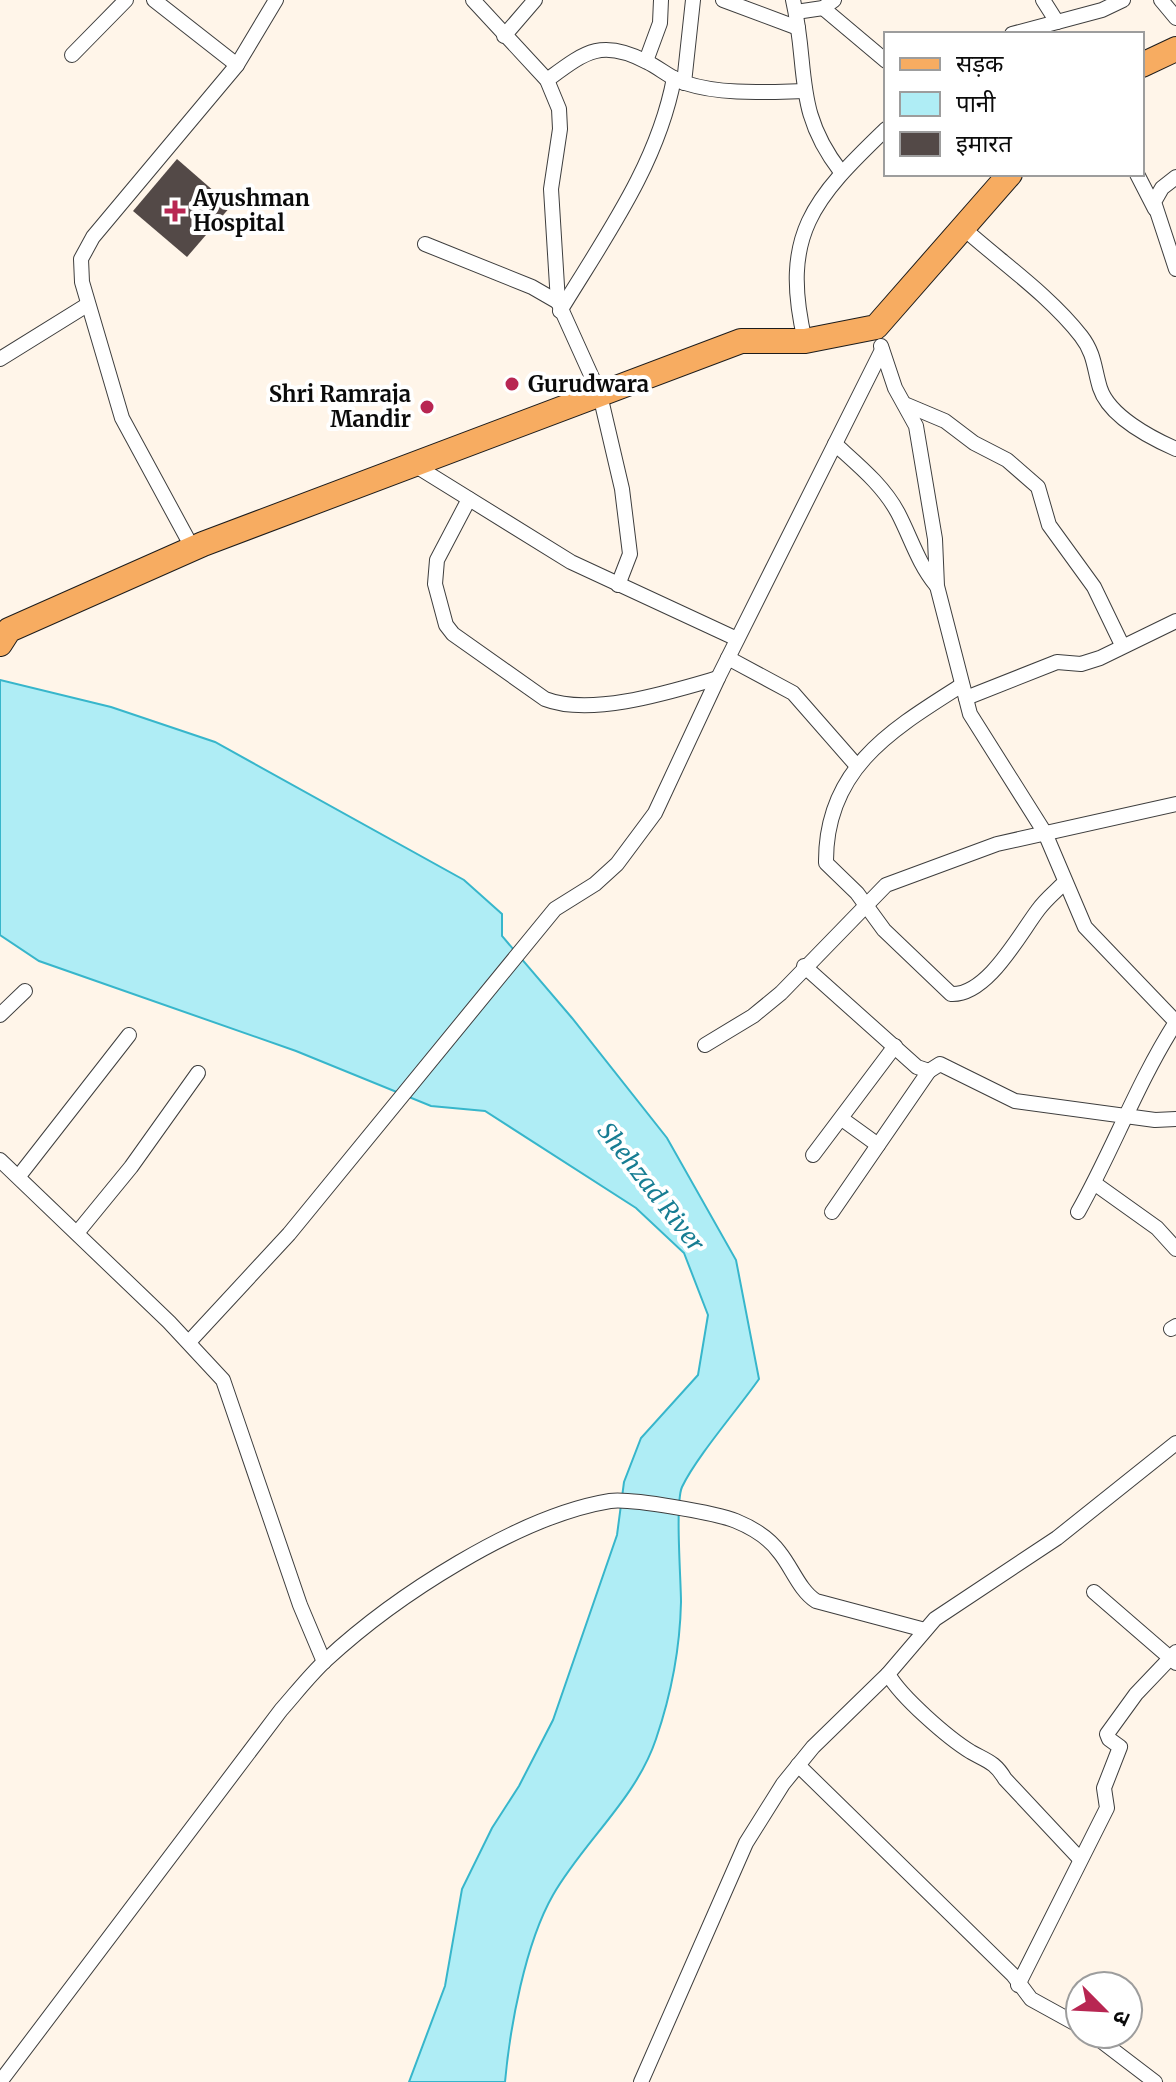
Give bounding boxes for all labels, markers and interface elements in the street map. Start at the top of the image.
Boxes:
legend [884,32,1144,176]
text: सड़क [956,48,1004,79]
text: पानी [956,88,996,119]
text: इमारत [956,128,1013,159]
place label: Ayushman Hospital [192,184,310,237]
marker: Ayushman Hospital [164,200,186,222]
place label: Gurudwara [528,370,649,398]
marker: Gurudwara [503,375,521,393]
place label: Shri Ramraja Mandir [269,380,411,433]
marker: Shri Ramraja Mandir [418,398,436,416]
water label: Shehzad River [591,1116,712,1259]
north arrow [1064,1970,1144,2050]
text: उ [1106,2007,1138,2031]

